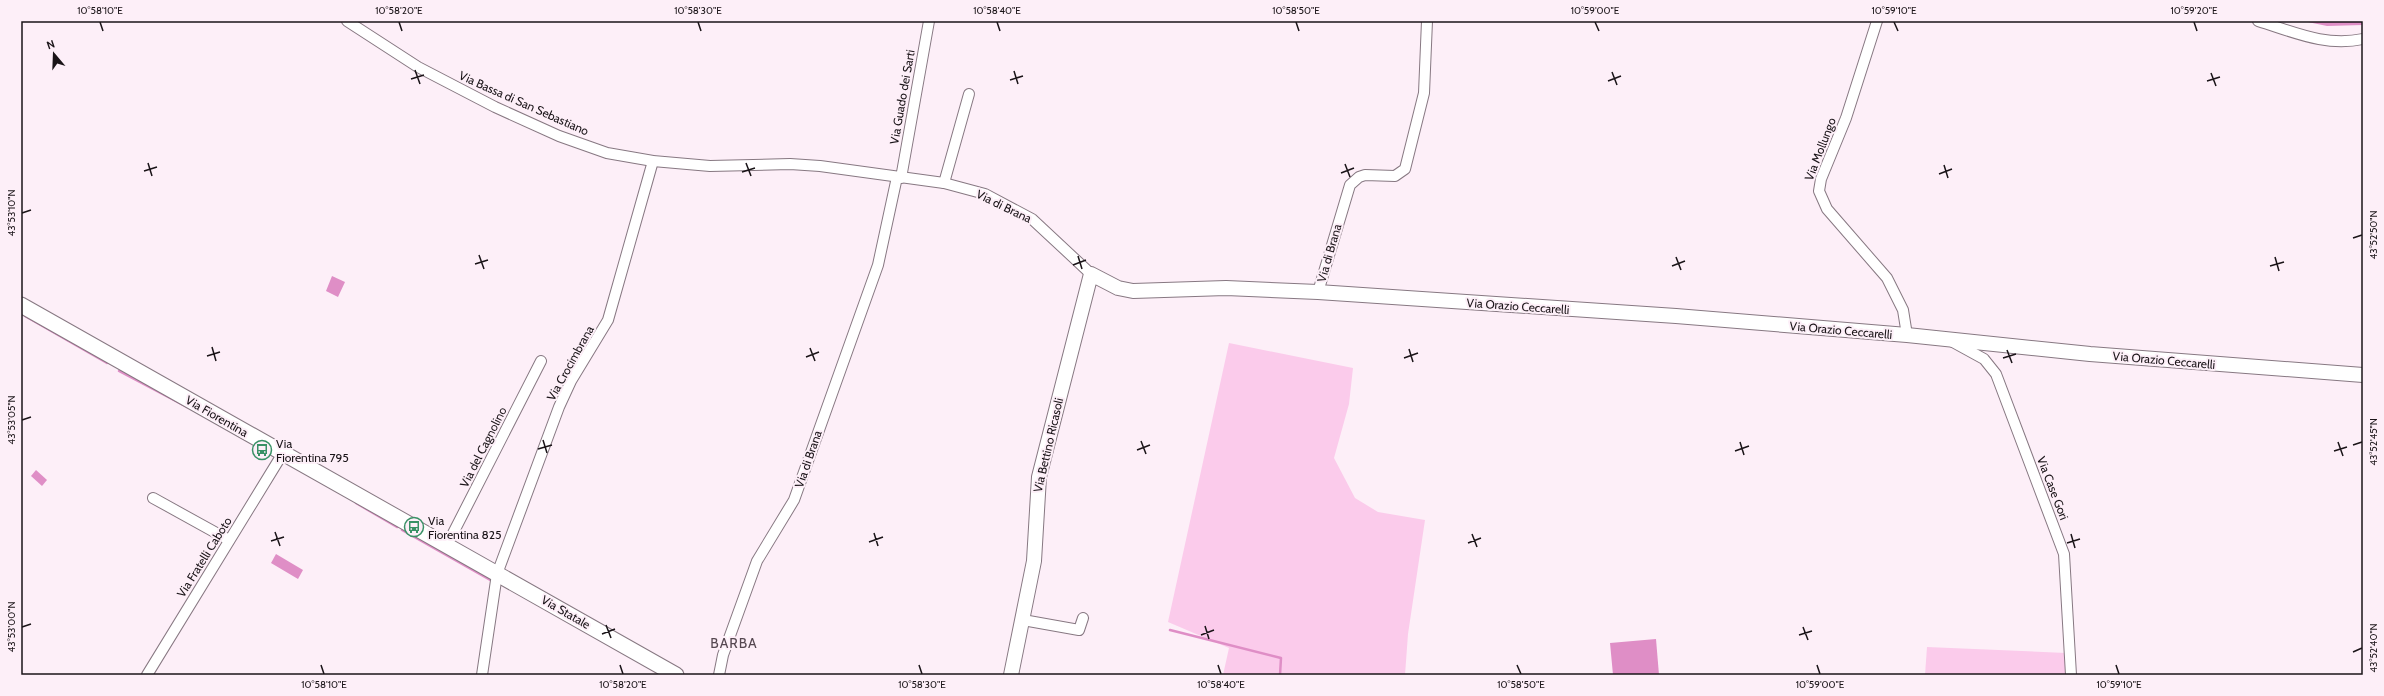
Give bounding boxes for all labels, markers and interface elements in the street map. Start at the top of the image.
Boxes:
text: 10°58'10"E [77,4,123,17]
text: 10°58'20"E [375,4,423,17]
text: 10°58'30"E [674,4,722,17]
text: 10°58'40"E [973,4,1021,17]
text: 10°58'50"E [1272,4,1320,17]
text: 10°59'00"E [1571,4,1620,17]
text: 10°59'10"E [1872,4,1917,17]
text: 10°59'20"E [2171,4,2218,17]
north arrow [34,34,74,74]
text: N [45,37,57,52]
street label: Via Guado dei Sarti [886,48,918,146]
street label: Via Bassa di San Sebastiano [457,68,592,139]
street label: Via Mollungo [1801,115,1839,183]
street label: Via di Brana [974,186,1034,226]
text: 43°53'10"N [5,189,18,237]
text: 43°52'50"N [2367,210,2380,260]
street label: Via di Brana [1314,222,1345,284]
street label: Via Orazio Ceccarelli [1466,295,1570,317]
street label: Via Orazio Ceccarelli [1789,318,1893,342]
street label: Via Crocimbrana [543,323,597,403]
street label: Via Orazio Ceccarelli [2112,348,2216,372]
street label: Via Fiorentina [183,392,251,440]
text: 43°53'05"N [5,395,18,445]
street label: Via Bettino Ricasoli [1030,396,1066,494]
street label: Via del Cagnolino [456,404,510,490]
text: 43°52'45"N [2367,418,2380,466]
street label: Via di Brana [791,428,825,490]
place label: Via Fiorentina 795 [276,436,349,465]
bus stop icon: Via Fiorentina 795 [251,439,273,461]
street label: Via Case Gori [2034,454,2072,522]
place label: Via Fiorentina 825 [428,513,502,542]
street label: Via Fratelli Caboto [173,514,235,600]
bus stop icon: Via Fiorentina 825 [403,516,425,538]
street label: Via Statale [539,592,593,632]
text: 43°53'00"N [5,602,18,652]
text: 43°52'40"N [2367,623,2380,673]
district label: BARBA [710,634,758,652]
text: 10°58'10"E [301,678,347,691]
text: 10°58'20"E [599,678,647,691]
text: 10°58'30"E [898,678,946,691]
text: 10°58'40"E [1197,678,1245,691]
text: 10°58'50"E [1497,678,1545,691]
text: 10°59'00"E [1796,678,1845,691]
text: 10°59'10"E [2097,678,2142,691]

